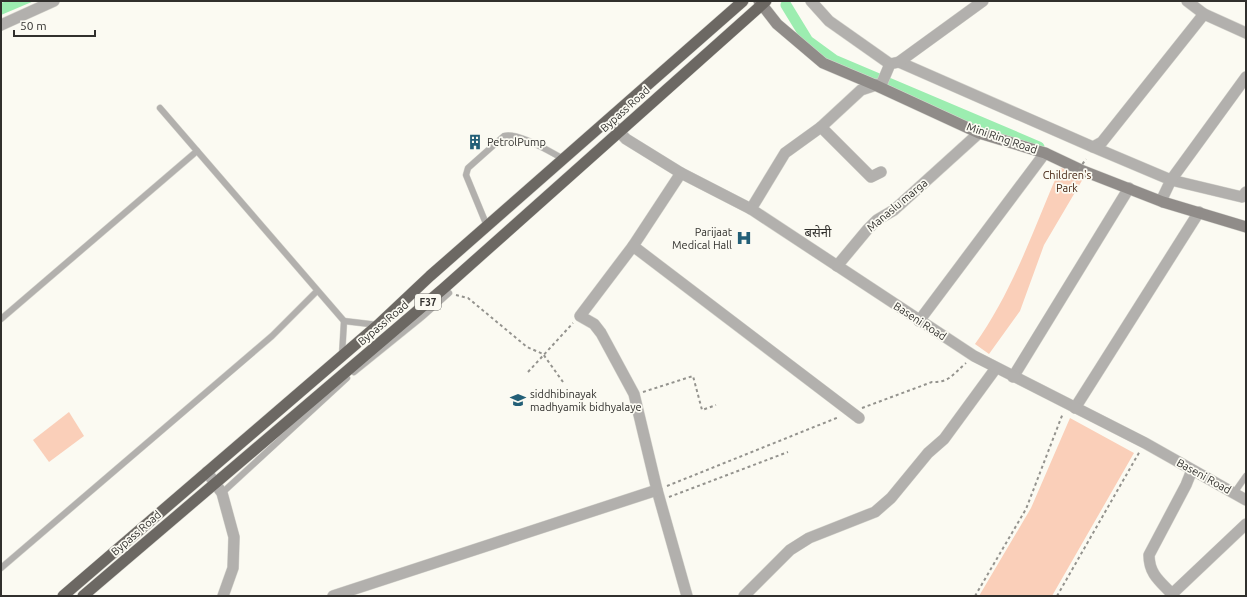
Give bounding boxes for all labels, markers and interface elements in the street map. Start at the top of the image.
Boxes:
scale bar [14,12,95,38]
text: 50 m [20,19,47,32]
street label: Bypass Road [598,84,652,134]
street label: Mini Ring Road [965,120,1039,156]
building icon: PetrolPump [466,133,484,151]
place label: PetrolPump [487,136,546,148]
park label: Children's Park [1043,169,1092,194]
street label: Manaslu marga [864,176,930,234]
district label: बसेनी [805,225,832,239]
place label: Parijaat Medical Hall [672,226,733,251]
hospital icon: Parijaat Medical Hall [735,229,753,247]
road number: F37 [415,294,441,310]
street label: Bypass Road [355,299,411,347]
street label: Baseni Road [891,300,949,342]
place label: siddhibinayak madhyamik bidhyalaye [530,388,642,413]
school or university icon: siddhibinayak madhyamik bidhyalaye [509,391,527,409]
street label: Baseni Road [1175,456,1233,496]
street label: Bypass Road [109,508,163,558]

